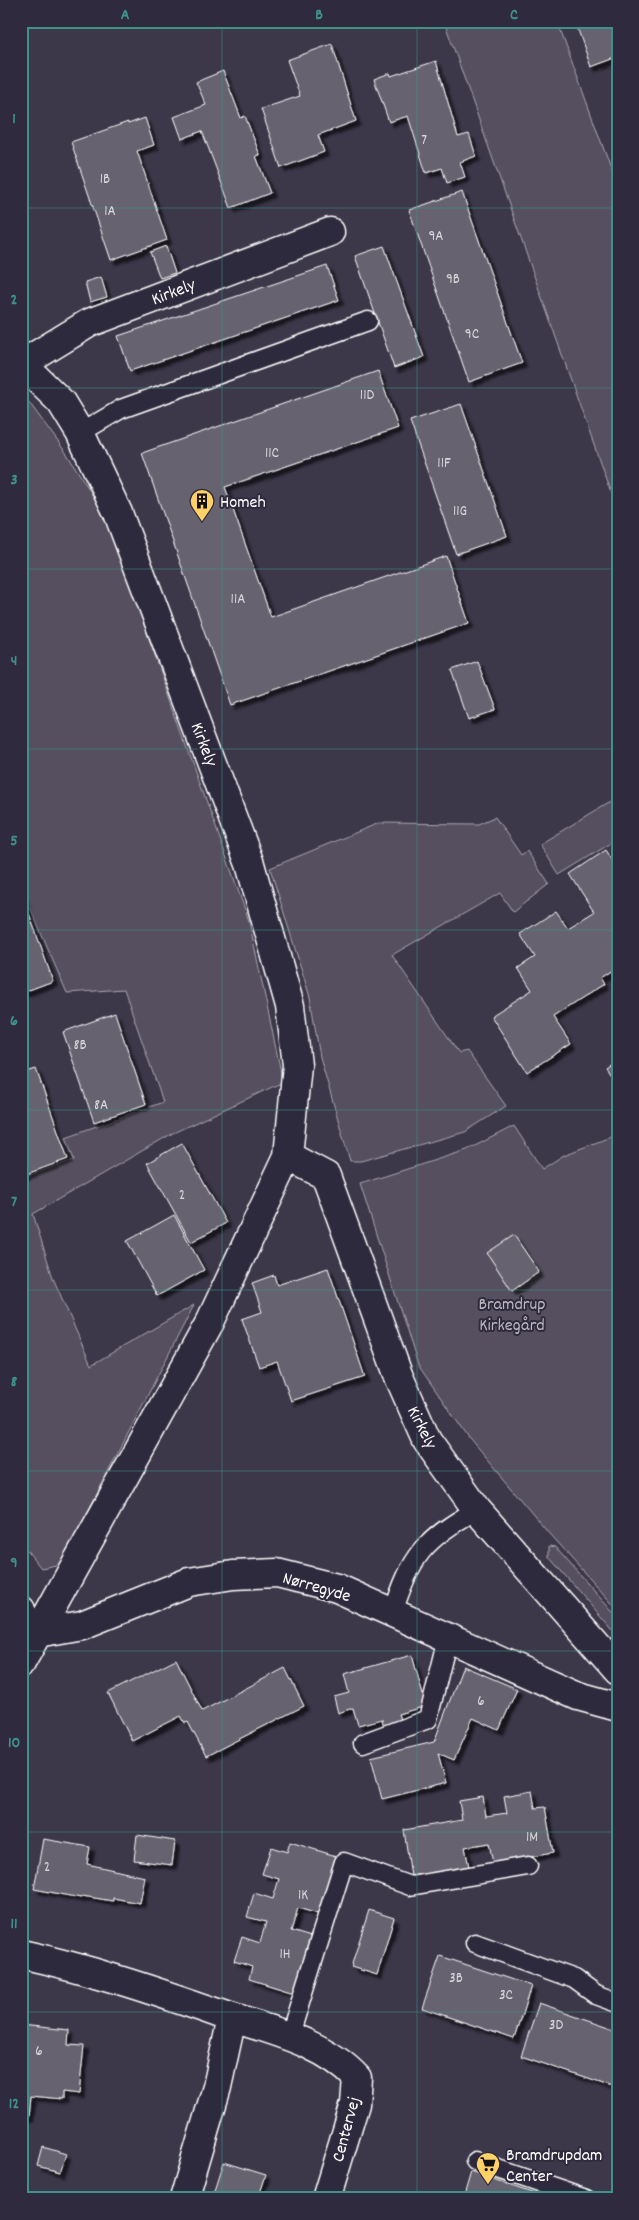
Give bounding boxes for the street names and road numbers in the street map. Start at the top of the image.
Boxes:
street label: Kirkely [148,273,200,313]
street label: Kirkely [183,719,223,771]
street label: Kirkely [399,1402,442,1455]
street label: Nørregyde [279,1567,353,1610]
street label: Centervej [327,2094,368,2165]

